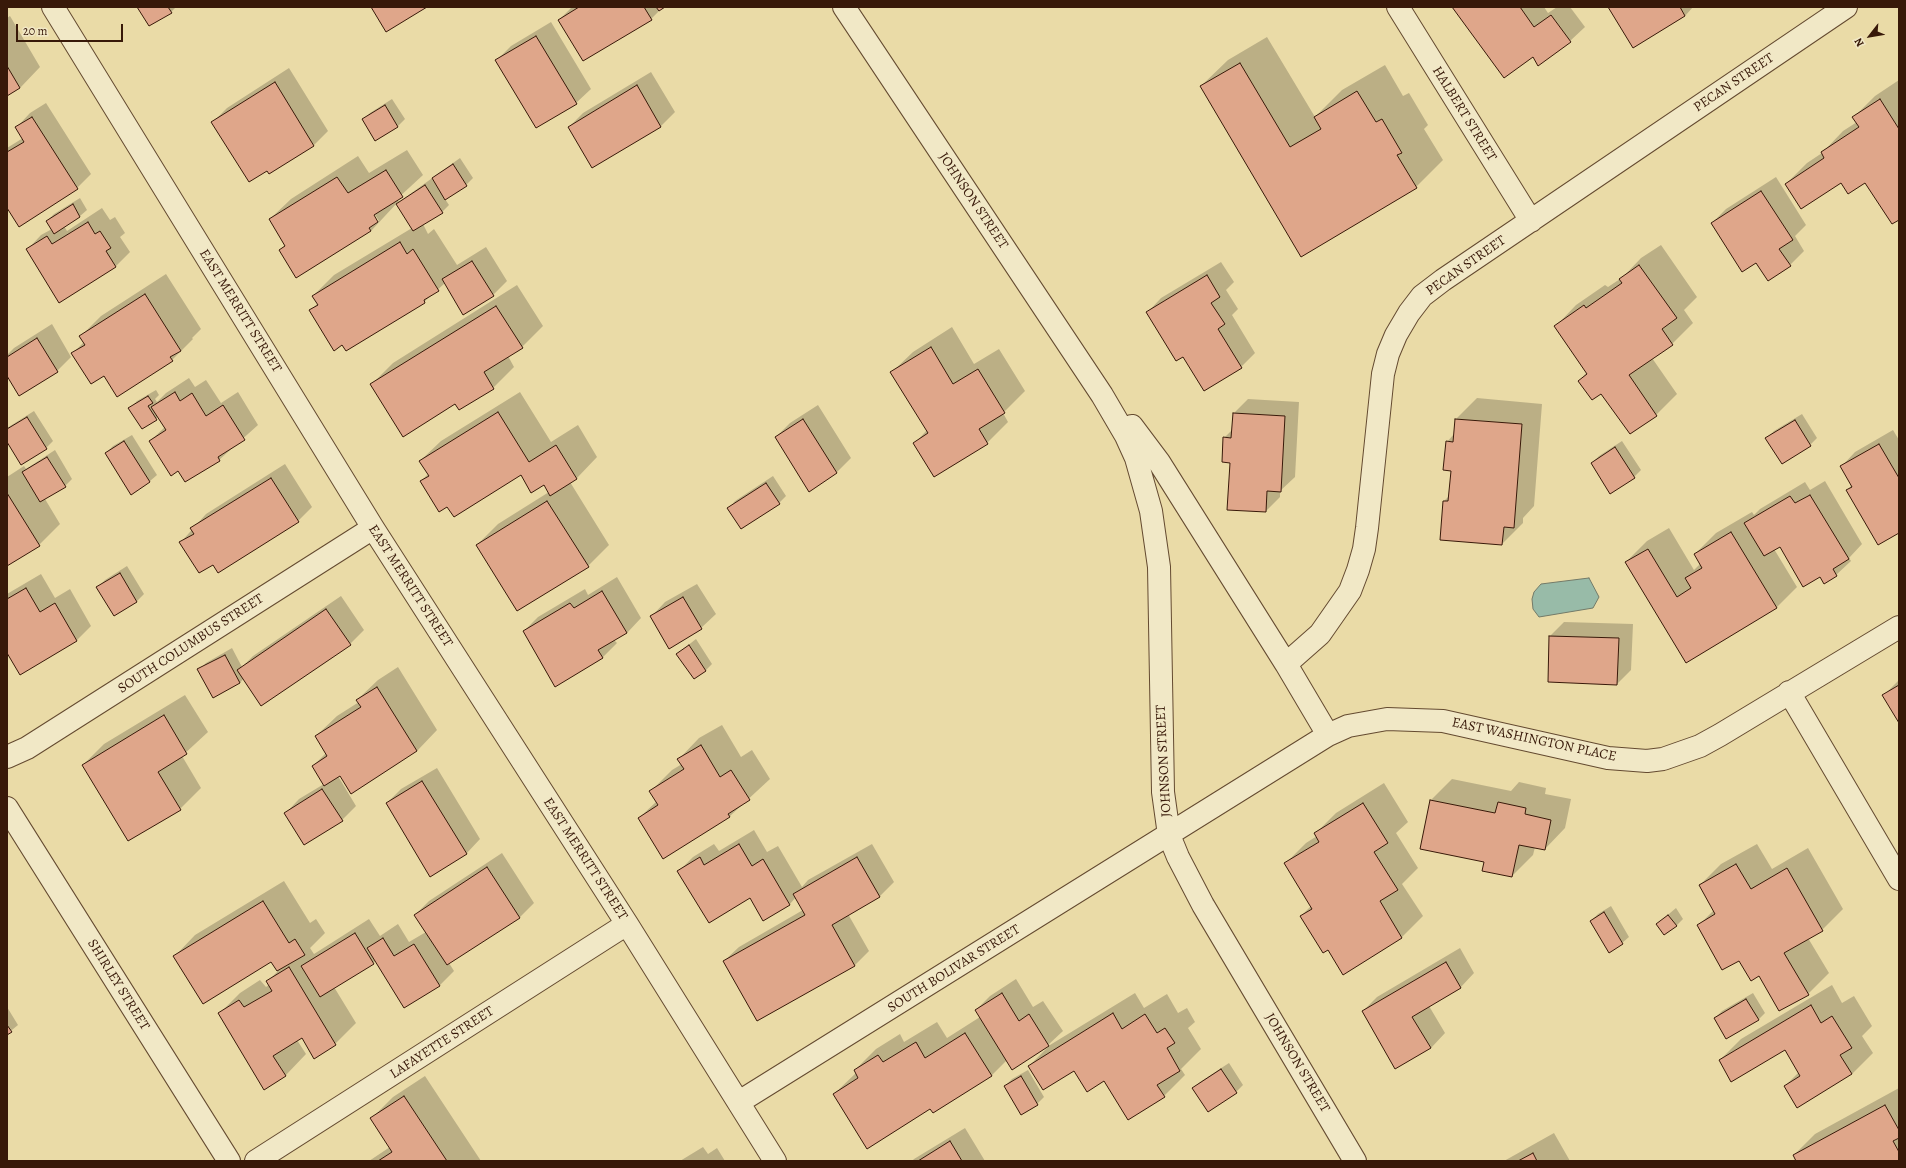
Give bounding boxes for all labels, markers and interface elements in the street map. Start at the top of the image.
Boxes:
scale bar [18,16,125,42]
north arrow [1850,16,1890,56]
text: 20 m [23,23,47,39]
text: N [1851,35,1868,50]
street label: PECAN STREET [1691,50,1777,116]
street label: HALBERT STREET [1428,63,1500,165]
street label: JOHNSON STREET [935,150,1011,252]
street label: PECAN STREET [1423,232,1509,300]
street label: EAST MERRITT STREET [195,246,285,376]
street label: EAST MERRITT STREET [364,522,456,650]
street label: SOUTH COLUMBUS STREET [115,591,267,697]
street label: JOHNSON STREET [1153,704,1175,818]
street label: EAST WASHINGTON PLACE [1450,714,1618,766]
street label: EAST MERRITT STREET [539,795,631,923]
street label: SOUTH BOLIVAR STREET [885,921,1023,1017]
street label: SHIRLEY STREET [83,936,153,1034]
street label: LAFAYETTE STREET [387,1003,497,1083]
street label: JOHNSON STREET [1261,1010,1333,1116]

